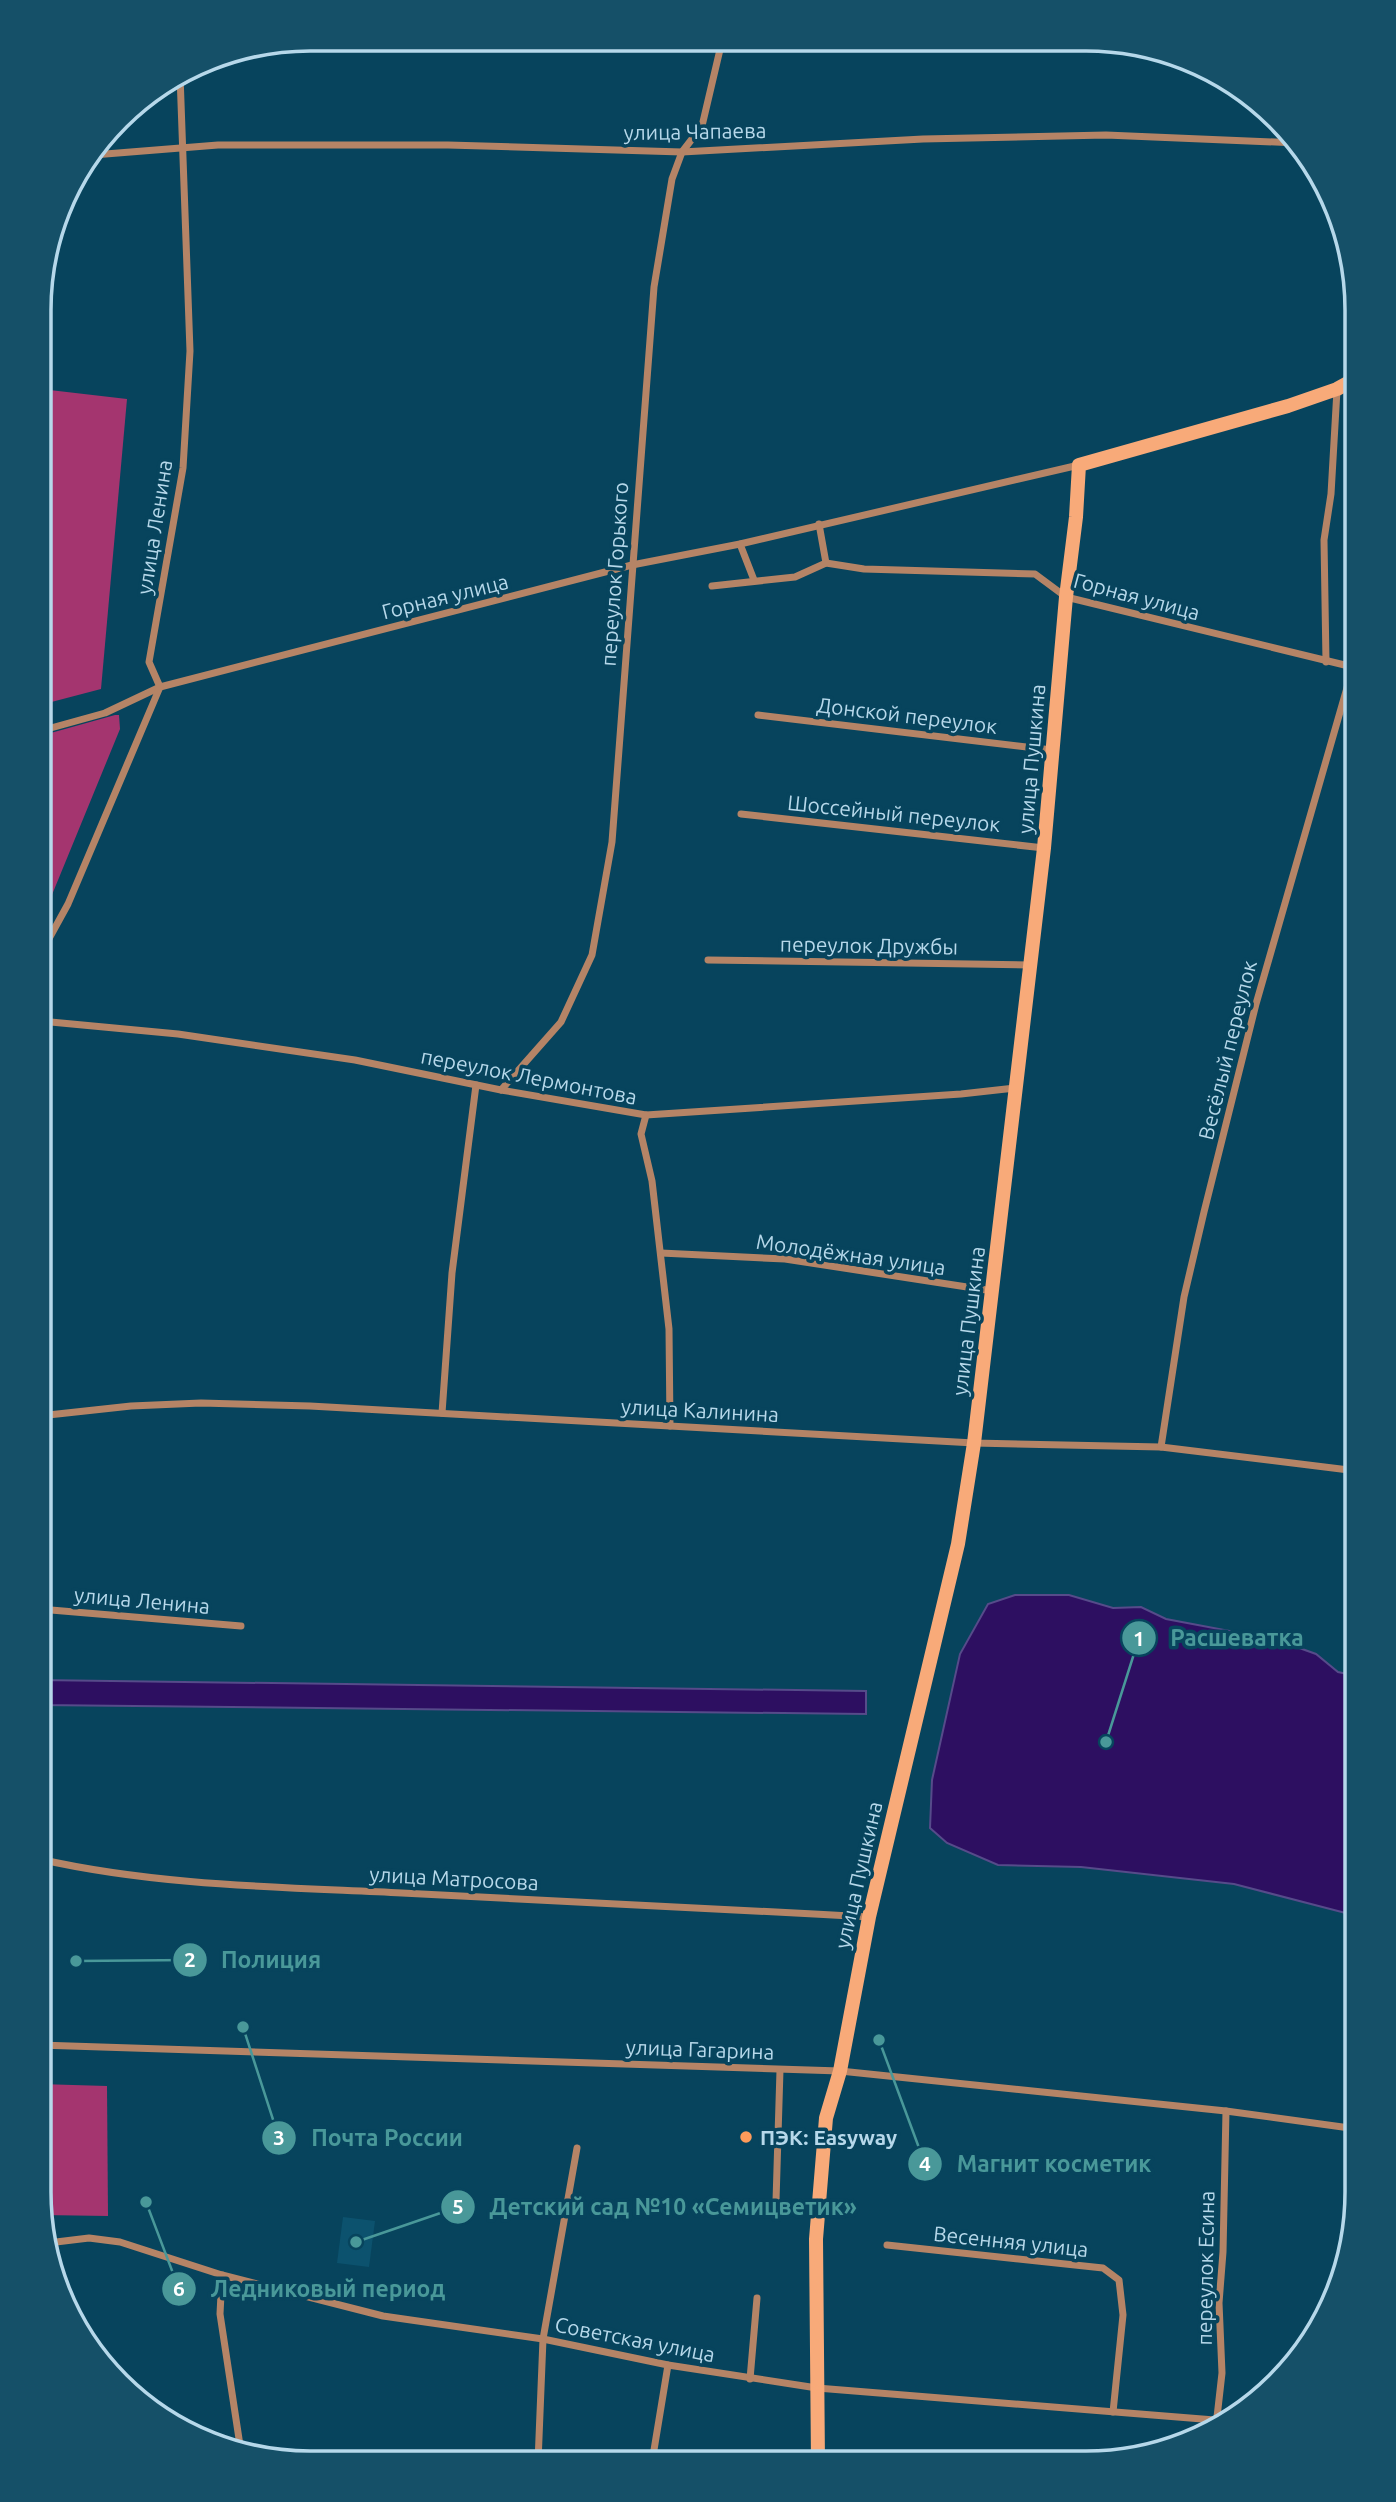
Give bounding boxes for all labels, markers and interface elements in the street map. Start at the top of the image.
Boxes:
street label: улица Чапаева [623,118,767,144]
street label: улица Ленина [131,458,177,596]
street label: переулок Горького [596,481,632,667]
street label: Горная улица [1071,568,1203,624]
street label: Горная улица [379,569,511,623]
street label: улица Пушкина [1012,683,1050,835]
street label: Донской переулок [815,692,999,738]
street label: Шоссейный переулок [786,790,1002,836]
street label: переулок Дружбы [780,931,958,959]
street label: Весёлый переулок [1193,958,1261,1142]
street label: переулок Лермонтова [419,1043,639,1109]
street label: Молодёжная улица [755,1229,947,1279]
street label: улица Пушкина [947,1245,989,1397]
street label: улица Калинина [620,1394,780,1426]
street label: улица Ленина [73,1582,211,1618]
callout: Расшеватка [1121,1616,1318,1660]
text: Расшеватка [1170,1625,1304,1650]
text: 1 [1133,1626,1145,1650]
street label: улица Пушкина [829,1799,887,1951]
street label: улица Матросова [369,1862,539,1894]
callout: Полиция [172,1938,335,1982]
text: 2 [184,1947,196,1971]
text: Полиция [221,1947,321,1972]
street label: улица Гагарина [625,2034,775,2064]
callout: Почта России [262,2116,476,2160]
text: 3 [273,2125,285,2149]
text: Почта России [311,2125,463,2150]
place label: ПЭК: Easyway [760,2125,897,2149]
marker: ПЭК: Easyway [738,2129,754,2145]
callout: Магнит косметик [907,2142,1165,2186]
text: 4 [919,2151,931,2175]
text: Магнит косметик [957,2151,1151,2176]
callout: Детский сад №10 «Семицветик» [441,2185,871,2229]
street label: переулок Есина [1192,2191,1218,2345]
text: 5 [452,2194,464,2218]
text: Детский сад №10 «Семицветик» [489,2194,857,2219]
street label: Весенняя улица [932,2221,1090,2261]
callout: Ледниковый период [161,2267,459,2311]
text: 6 [173,2276,185,2300]
text: Ледниковый период [211,2276,445,2301]
street label: Советская улица [553,2312,717,2366]

